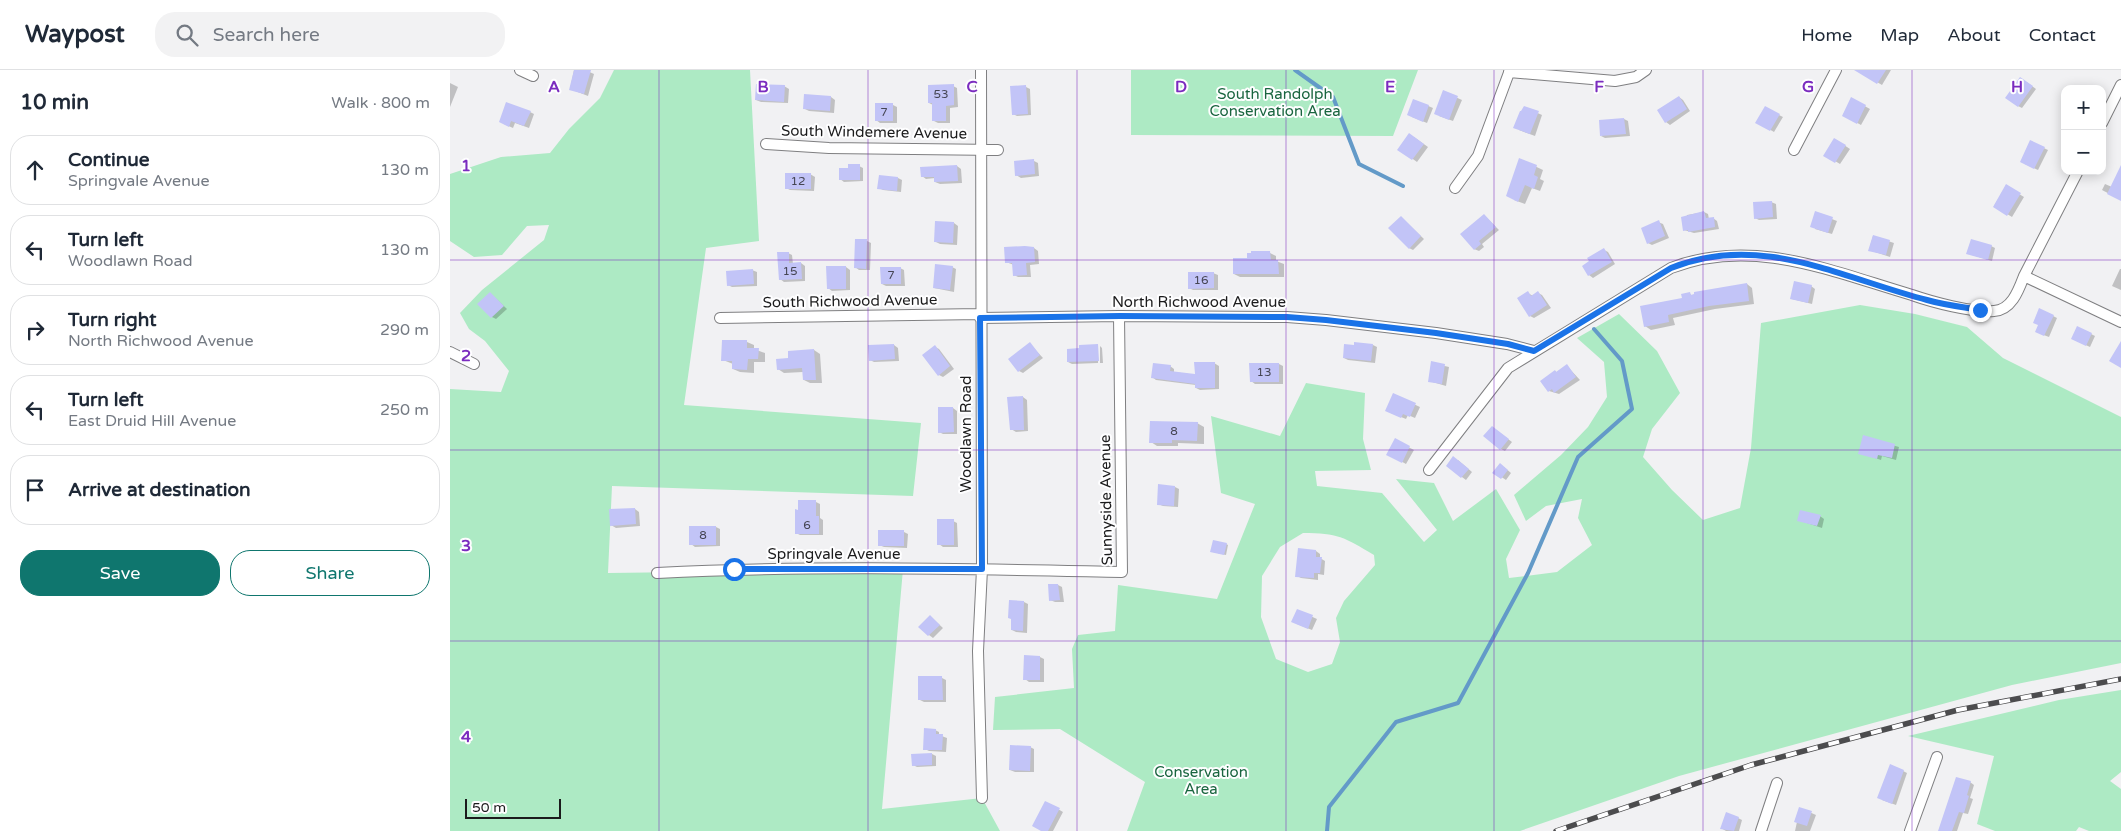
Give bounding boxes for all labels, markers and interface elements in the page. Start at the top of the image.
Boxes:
search box [155,12,505,57]
text: Waypost [25,20,125,49]
icon: search [173,21,201,49]
text: Search here [213,24,320,46]
text: Home [1801,24,1852,46]
text: Map [1880,24,1919,46]
text: About [1947,24,2001,46]
text: Contact [2029,24,2096,46]
text: A [548,77,560,97]
text: B [757,77,769,97]
text: C [966,77,978,97]
text: D [1175,77,1187,97]
text: E [1385,77,1395,97]
text: F [1594,77,1604,97]
text: G [1802,77,1814,97]
text: H [2011,77,2023,97]
park label: South Randolph Conservation Area [1209,85,1341,120]
map controls [2061,85,2106,175]
button: + [2061,85,2106,130]
house number: 53 [933,87,949,101]
text: 10 min [20,90,89,115]
text: Walk · 800 m [331,93,430,113]
house number: 7 [880,105,888,119]
street label: South Windemere Avenue [781,121,967,143]
button: − [2061,130,2106,175]
text: Continue [68,149,150,171]
icon: ahead [21,156,49,184]
text: 1 [461,156,471,176]
text: 130 m [380,160,429,180]
text: Springvale Avenue [68,171,210,191]
house number: 12 [790,174,806,188]
text: Turn left [68,229,144,251]
icon: left [21,236,49,264]
text: 130 m [380,240,429,260]
text: Woodlawn Road [68,251,193,271]
house number: 15 [782,264,798,278]
house number: 7 [887,268,895,282]
house number: 16 [1193,273,1209,287]
street label: South Richwood Avenue [762,290,938,312]
street label: North Richwood Avenue [1112,293,1286,311]
route end [1969,299,1992,322]
text: Turn right [68,309,156,331]
icon: right [21,316,49,344]
text: 290 m [380,320,429,340]
text: North Richwood Avenue [68,331,254,351]
text: 2 [461,346,471,366]
house number: 13 [1256,365,1272,379]
street label: Woodlawn Road [957,376,975,492]
text: Turn left [68,389,144,411]
icon: left [21,396,49,424]
text: 250 m [380,400,429,420]
text: East Druid Hill Avenue [68,411,236,431]
house number: 8 [1170,424,1178,438]
street label: Sunnyside Avenue [1096,434,1116,566]
icon: arrive [21,476,49,504]
text: Arrive at destination [68,479,251,501]
house number: 6 [803,518,811,532]
house number: 8 [699,528,707,542]
text: 3 [461,536,471,556]
street label: Springvale Avenue [768,545,900,563]
button: Save [20,550,220,596]
button: Share [230,550,430,596]
route start [723,558,746,581]
text: 4 [461,727,471,747]
park label: Conservation Area [1154,763,1248,798]
scale bar [465,796,561,819]
text: 50 m [472,799,506,816]

